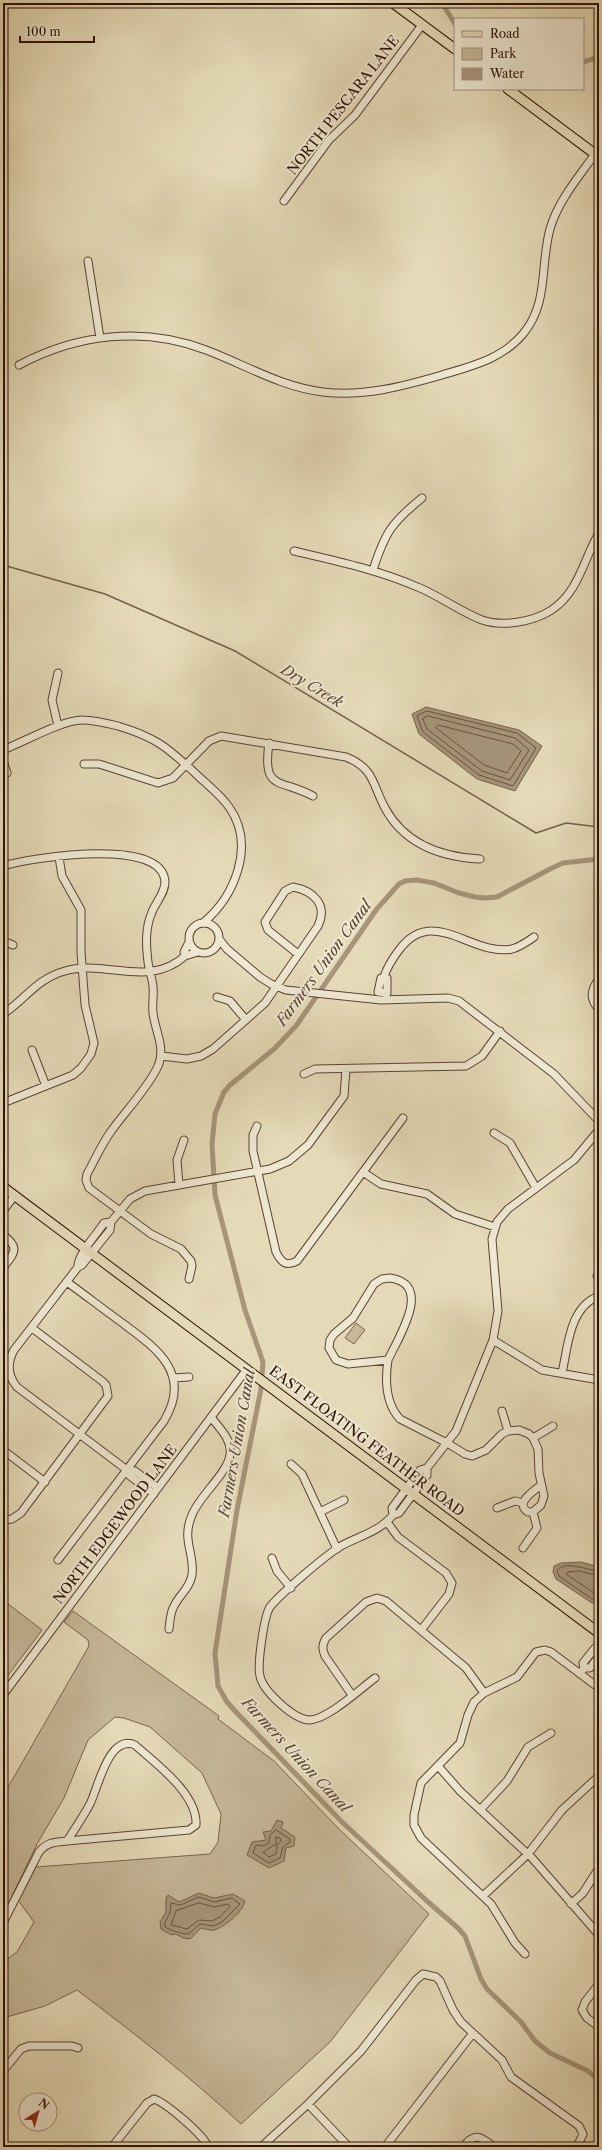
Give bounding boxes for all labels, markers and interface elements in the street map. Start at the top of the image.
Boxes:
scale bar [20,18,94,44]
legend [454,18,584,90]
text: 100 m [26,24,61,39]
text: Road [490,26,520,41]
street label: NORTH PESCARA LANE [283,32,403,178]
text: Park [490,46,517,61]
text: Water [489,66,524,81]
water label: Dry Creek [277,659,347,712]
water label: Farmers Union Canal [271,894,377,1030]
street label: EAST FLOATING FEATHER ROAD [266,1362,468,1520]
water label: Farmers Union Canal [214,1365,259,1520]
street label: NORTH EDGEWOOD LANE [49,1441,181,1607]
water label: Farmers Union Canal [237,1692,356,1818]
north arrow [18,2092,58,2132]
text: N [36,2096,52,2113]

